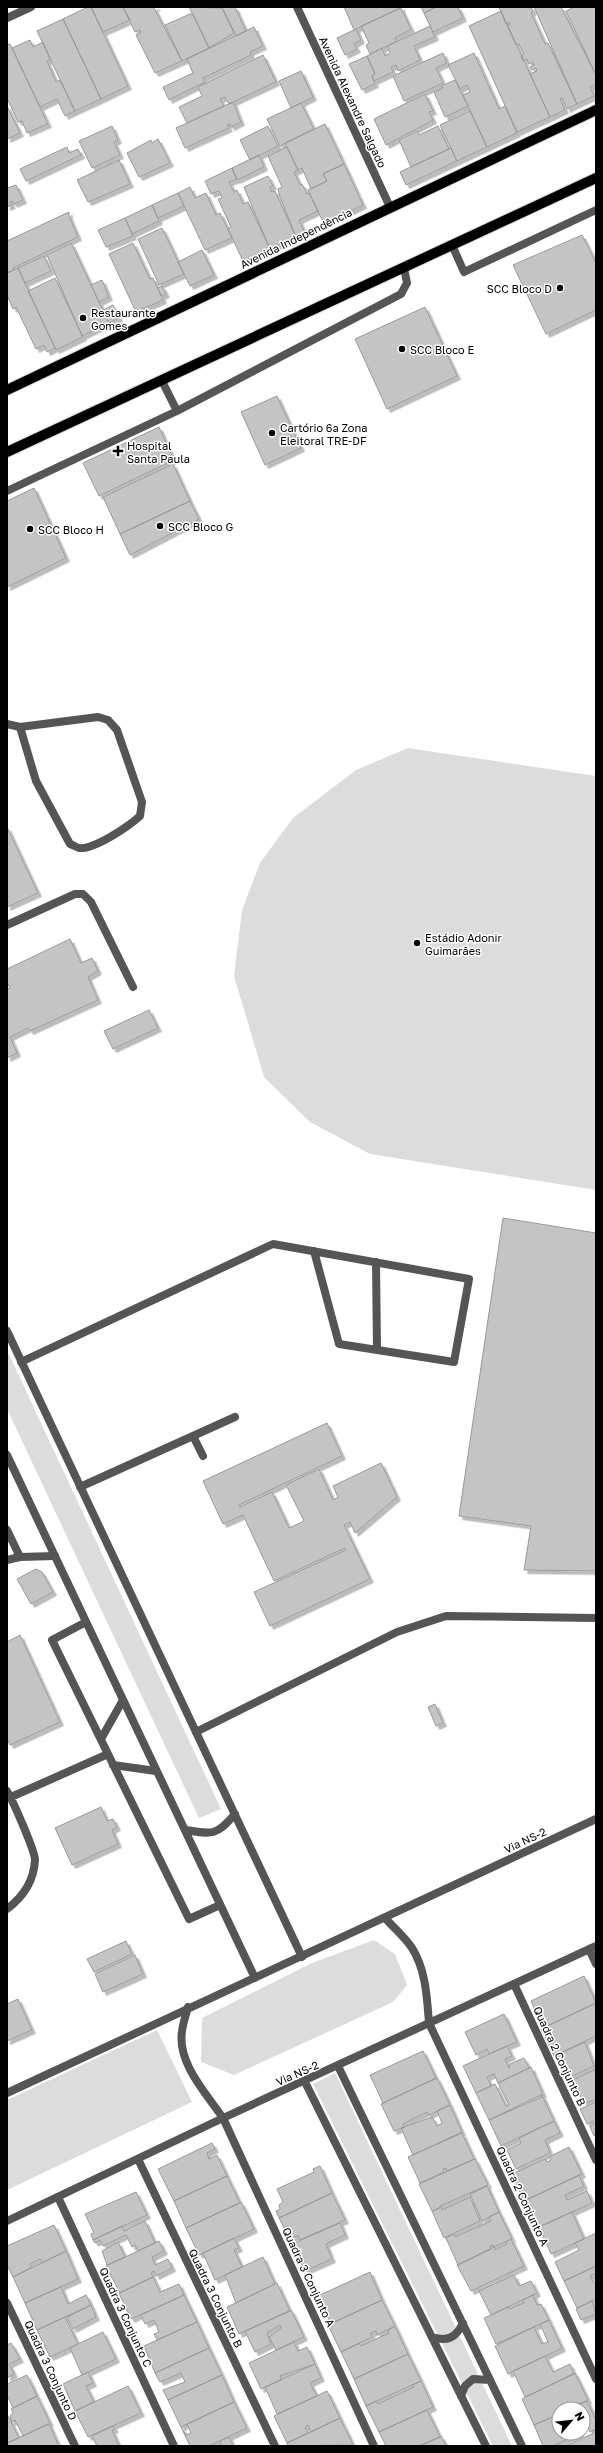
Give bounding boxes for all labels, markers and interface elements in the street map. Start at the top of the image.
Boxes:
street label: Avenida Alexandre Salgado [317,34,389,170]
street label: Avenida Independência [238,205,354,271]
place label: SCC Bloco D [487,282,552,295]
marker: SCC Bloco D [555,283,565,293]
place label: Restaurante Gomes [91,306,156,332]
marker: Restaurante Gomes [78,313,88,323]
place label: SCC Bloco E [410,343,474,356]
marker: SCC Bloco E [397,344,407,354]
place label: Cartório 6ª Zona Eleitoral TRE-DF [280,421,367,447]
marker: Cartório 6ª Zona Eleitoral TRE-DF [267,428,277,438]
place label: Hospital Santa Paula [127,439,190,465]
marker: Hospital Santa Paula [112,445,124,457]
place label: SCC Bloco G [168,520,233,533]
marker: SCC Bloco G [155,521,165,531]
place label: SCC Bloco H [38,523,104,536]
marker: SCC Bloco H [25,524,35,534]
place label: Estádio Adonir Guimarães [425,931,503,957]
marker: Estádio Adonir Guimarães [412,938,422,948]
street label: Via NS-2 [502,1825,548,1855]
street label: Quadra 2 Conjunto B [531,2004,589,2108]
street label: Via NS-2 [274,2058,320,2088]
street label: Quadra 2 Conjunto A [494,2144,552,2248]
street label: Quadra 3 Conjunto A [280,2225,338,2329]
street label: Quadra 3 Conjunto B [186,2246,246,2350]
street label: Quadra 3 Conjunto C [97,2265,155,2369]
street label: Quadra 3 Conjunto D [22,2318,80,2422]
north arrow [551,2401,591,2441]
text: N [573,2409,588,2423]

